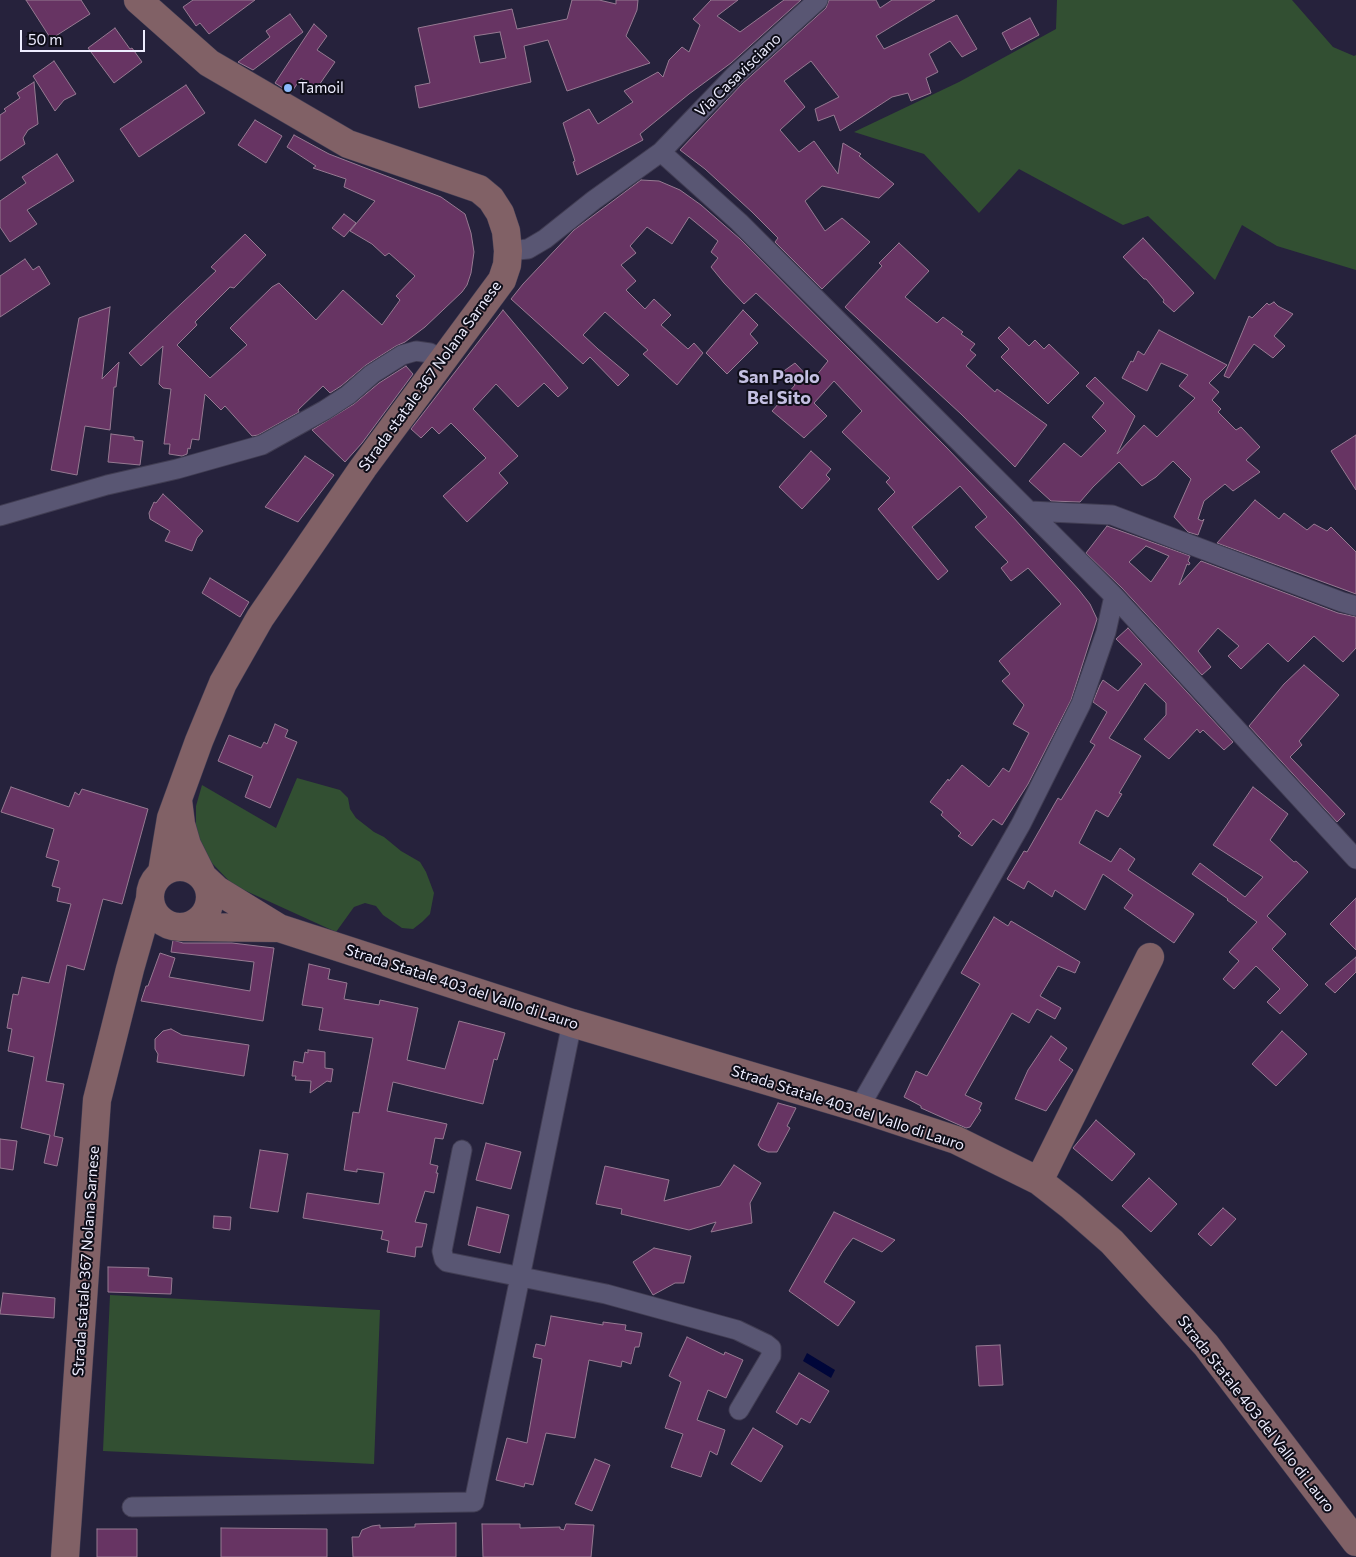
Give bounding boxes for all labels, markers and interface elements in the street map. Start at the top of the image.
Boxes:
scale bar [22,20,148,52]
street label: Via Casavisciano [691,29,785,121]
text: 50 m [28,30,62,48]
place label: Tamoil [298,79,344,97]
marker: Tamoil [282,82,294,94]
street label: Strada statale 367 Nolana Sarnese [355,277,505,475]
district label: San Paolo Bel Sito [738,366,820,408]
street label: Strada Statale 403 del Vallo di Lauro [343,941,581,1033]
street label: Strada Statale 403 del Vallo di Lauro [729,1062,967,1154]
street label: Strada statale 367 Nolana Sarnese [69,1145,103,1377]
street label: Strada Statale 403 del Vallo di Lauro [1174,1312,1338,1516]

